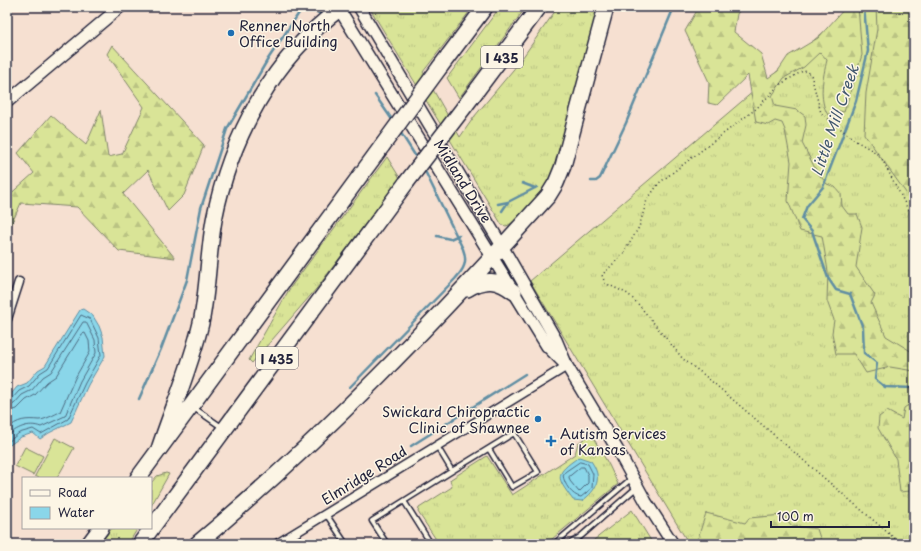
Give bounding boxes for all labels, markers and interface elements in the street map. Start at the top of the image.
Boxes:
place label: Renner North Office Building [239,15,338,52]
marker: Renner North Office Building [226,28,236,38]
road number: I 435 [481,46,523,68]
water label: Little Mill Creek [804,60,864,179]
street label: Midland Drive [429,135,497,227]
road number: I 435 [256,347,298,369]
place label: Swickard Chiropractic Clinic of Shawnee [382,401,530,438]
marker: Swickard Chiropractic Clinic of Shawnee [533,414,543,424]
place label: Autism Services of Kansas [560,423,666,460]
marker: Autism Services of Kansas [545,435,557,447]
street label: Elmridge Road [317,440,411,510]
legend [22,477,152,529]
text: Road [58,483,87,501]
text: Water [58,503,95,521]
scale bar [771,503,889,529]
text: 100 m [777,507,814,525]

